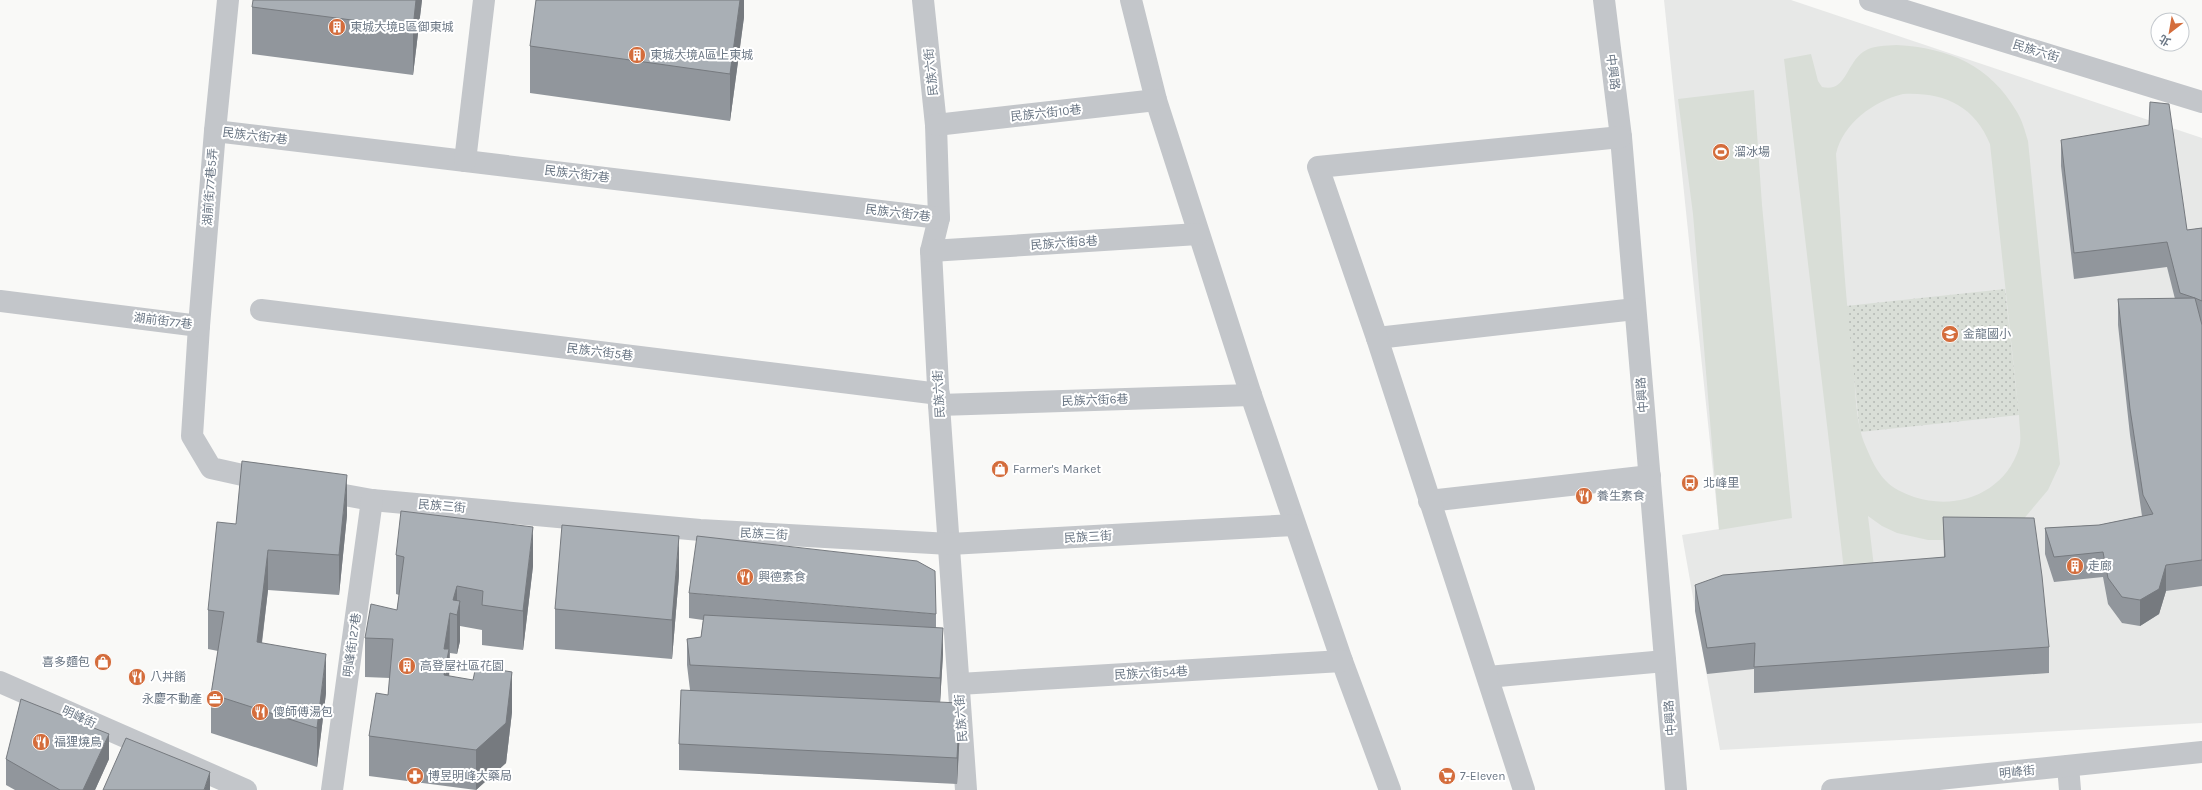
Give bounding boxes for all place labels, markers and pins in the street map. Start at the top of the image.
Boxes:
building icon: 東城大境B區御東城 [327,17,347,37]
place label: 東城大境B區御東城 [350,20,453,34]
building icon: 東城大境A區上東城 [627,45,647,65]
place label: 東城大境A區上東城 [650,48,753,62]
sports icon: 溜冰場 [1711,142,1731,162]
place label: 溜冰場 [1734,145,1770,159]
school or university icon: 金龍國小 [1940,324,1960,344]
place label: 金龍國小 [1963,327,2011,341]
shop icon: Farmer's Market [990,459,1010,479]
place label: Farmer's Market [1013,462,1101,476]
bus stop icon: 北峰里 [1680,473,1700,493]
place label: 北峰里 [1703,476,1739,490]
restaurant icon: 養生素食 [1574,486,1594,506]
place label: 養生素食 [1597,489,1645,503]
building icon: 走廊 [2065,556,2085,576]
place label: 走廊 [2088,559,2112,573]
restaurant icon: 興德素食 [735,567,755,587]
place label: 興德素食 [758,570,806,584]
shop icon: 喜多麵包 [93,652,113,672]
place label: 喜多麵包 [42,655,90,669]
building icon: 高登屋社區花園 [397,656,417,676]
place label: 高登屋社區花園 [420,659,504,673]
restaurant icon: 八丼餚 [127,667,147,687]
place label: 八丼餚 [150,670,186,684]
office icon: 永慶不動產 [205,689,225,709]
place label: 永慶不動產 [142,692,202,706]
restaurant icon: 傻師傅湯包 [250,702,270,722]
place label: 傻師傅湯包 [273,705,333,719]
restaurant icon: 福狸燒鳥 [31,732,51,752]
place label: 福狸燒鳥 [54,735,102,749]
pharmacy icon: 博昱明峰大藥局 [405,766,425,786]
supermarket icon: 7-Eleven [1437,766,1457,786]
place label: 博昱明峰大藥局 [428,769,512,783]
place label: 7-Eleven [1460,769,1506,783]

